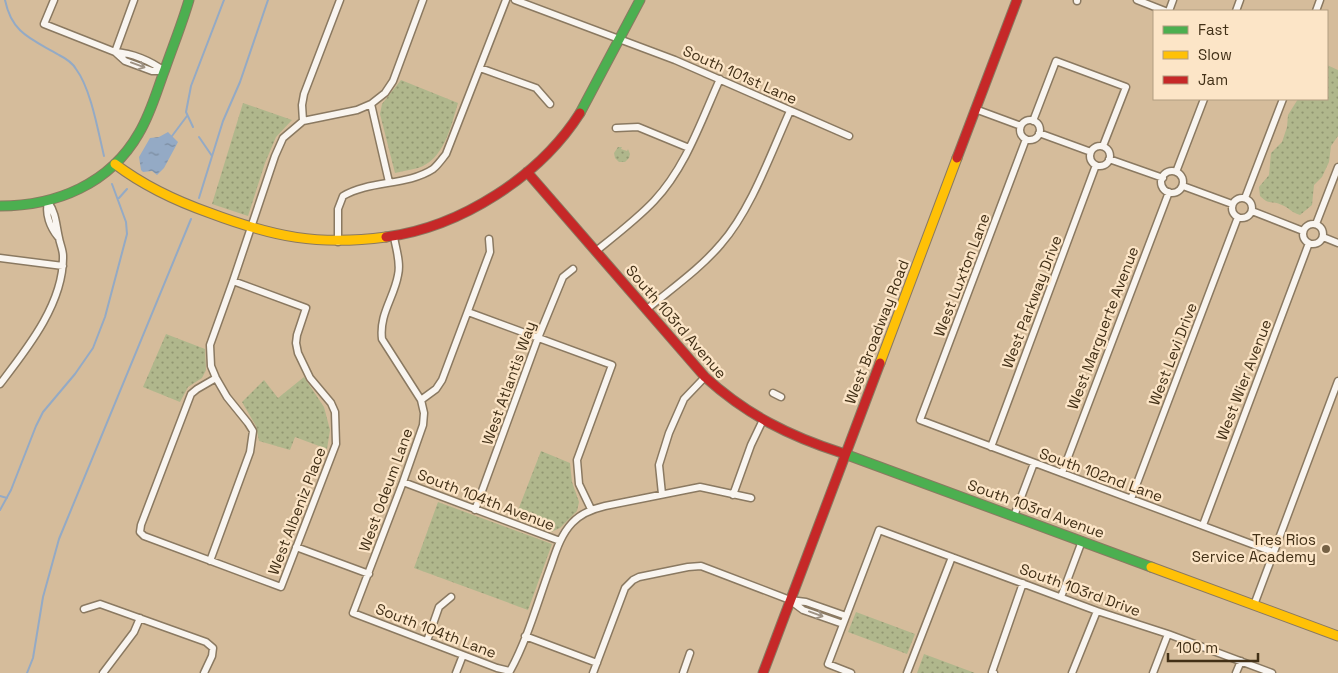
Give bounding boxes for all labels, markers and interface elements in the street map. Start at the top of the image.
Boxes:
legend [1153,10,1328,100]
text: Fast [1198,20,1229,39]
street label: South 101st Lane [680,41,800,108]
text: Slow [1198,45,1232,64]
one-way arrow [130,61,145,70]
text: Jam [1198,70,1228,89]
street label: West Luxton Lane [929,210,994,339]
street label: West Parkway Drive [997,233,1066,371]
street label: West Marguerte Avenue [1063,244,1142,412]
street label: West Broadway Road [840,257,913,407]
street label: South 103rd Avenue [622,261,731,382]
street label: West Levi Drive [1144,300,1201,408]
street label: West Wier Avenue [1212,316,1275,443]
street label: West Atlantis Way [477,318,540,447]
street label: West Odeum Lane [354,426,417,554]
street label: South 102nd Lane [1037,443,1166,506]
street label: West Albeniz Place [263,444,330,577]
street label: South 104th Avenue [415,465,558,535]
street label: South 103rd Avenue [965,475,1107,542]
place label: Tres Rios Service Academy [1192,530,1316,566]
marker: Tres Rios Service Academy [1320,543,1332,555]
street label: South 103rd Drive [1017,559,1143,620]
street label: South 104th Lane [373,599,499,662]
one-way arrow [807,610,823,619]
scale bar [1168,630,1258,662]
text: 100 m [1176,638,1218,657]

